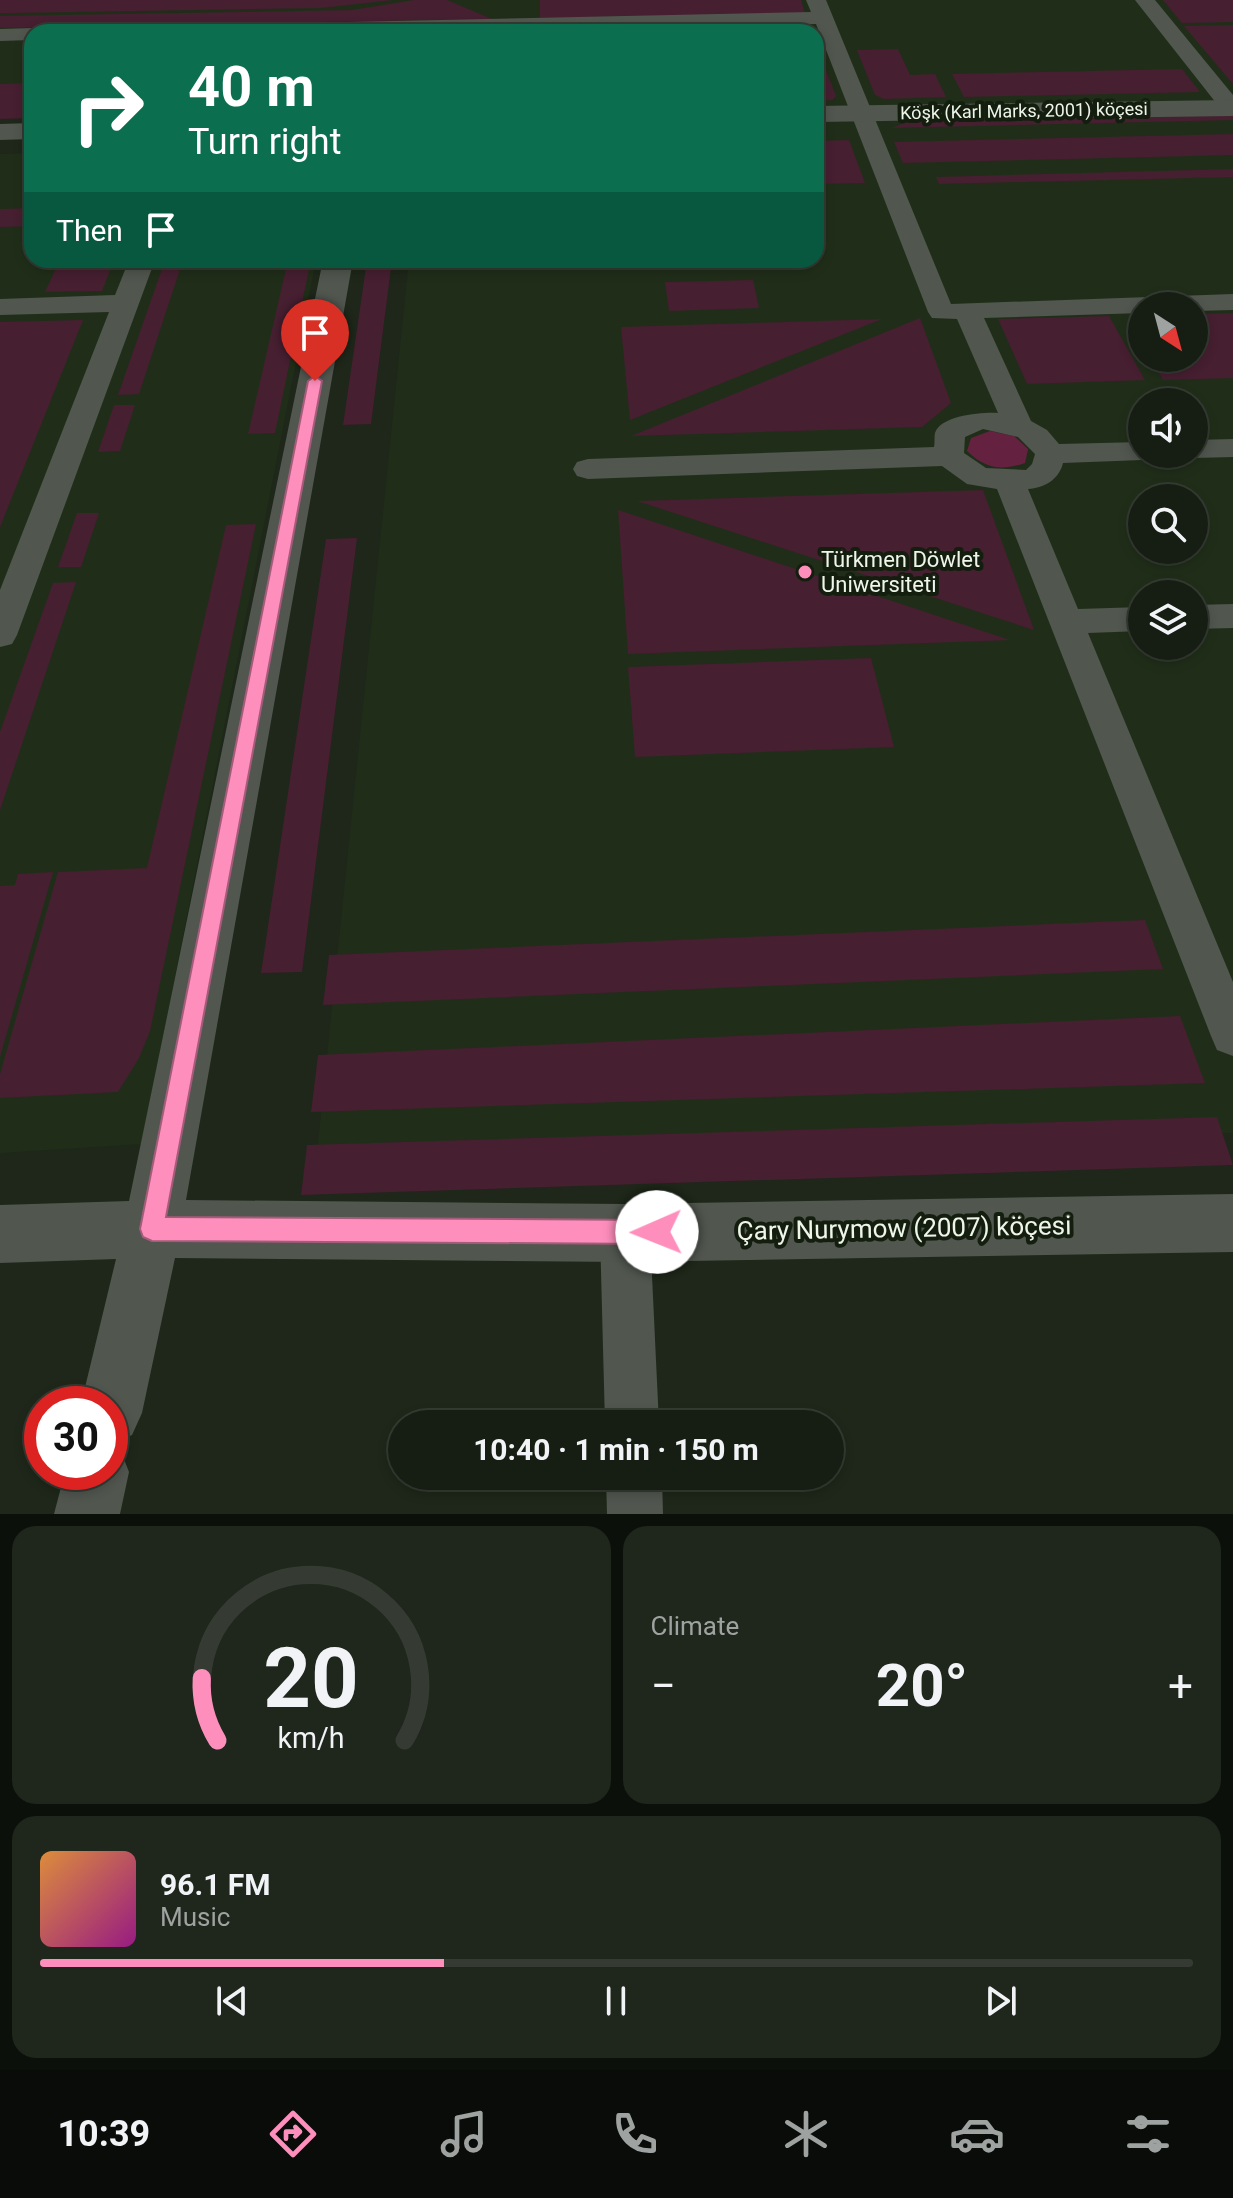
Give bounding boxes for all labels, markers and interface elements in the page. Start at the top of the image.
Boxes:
text: 40 m [188,54,315,120]
icon: right [56,56,160,160]
street label: Köşk (Karl Marks, 2001) köçesi [900,98,1148,124]
text: Turn right [188,121,341,163]
icon: arrive [139,208,183,252]
text: Then [56,213,123,248]
north arrow [1128,292,1208,372]
map controls [1128,292,1208,660]
pin [281,299,349,381]
icon: arrive [293,311,337,355]
button: sound [1128,388,1208,468]
button: search [1128,484,1208,564]
place label: Türkmen Döwlet Uniwersiteti [821,547,980,597]
marker: Türkmen Döwlet Uniwersiteti [796,563,814,581]
button: layers [1128,580,1208,660]
position arrow [615,1190,699,1274]
street label: Çary Nurymow (2007) köçesi [736,1210,1072,1246]
speed limit sign: 30 [24,1386,128,1490]
text: 10:40 · 1 min · 150 m [473,1432,759,1467]
text: Climate [651,1611,739,1641]
text: 20 [264,1630,359,1727]
text: 20° [876,1650,968,1721]
text: − [651,1660,676,1712]
text: + [1168,1660,1193,1712]
text: km/h [278,1721,345,1755]
text: 96.1 FM [160,1867,271,1902]
text: Music [160,1902,230,1932]
icon: previous [210,1979,254,2023]
icon: pause [594,1979,638,2023]
icon: next [979,1979,1023,2023]
icon: directions [265,2106,321,2162]
icon: music [436,2106,492,2162]
icon: phone [607,2106,663,2162]
icon: climate [778,2106,834,2162]
icon: car [949,2106,1005,2162]
icon: filters [1120,2106,1176,2162]
text: 10:39 [57,2113,150,2155]

